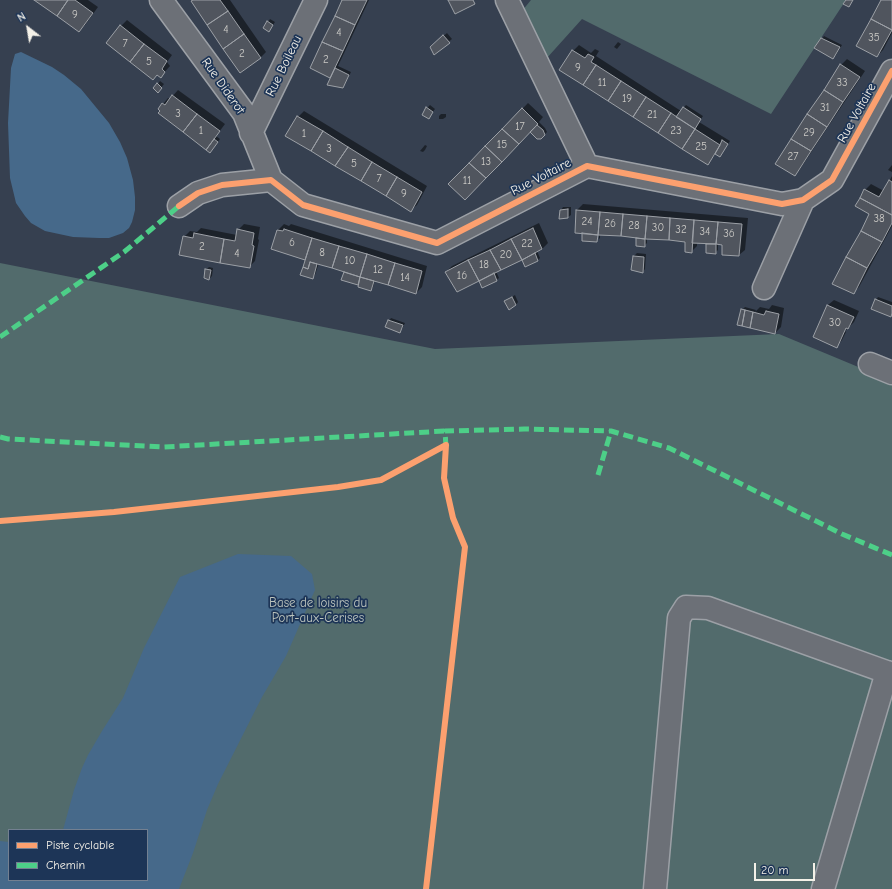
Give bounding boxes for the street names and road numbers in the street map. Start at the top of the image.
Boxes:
street label: Rue Boileau [263,33,305,99]
street label: Rue Diderot [198,55,248,117]
street label: Rue Voltaire [834,81,880,145]
street label: Rue Voltaire [508,155,574,199]

